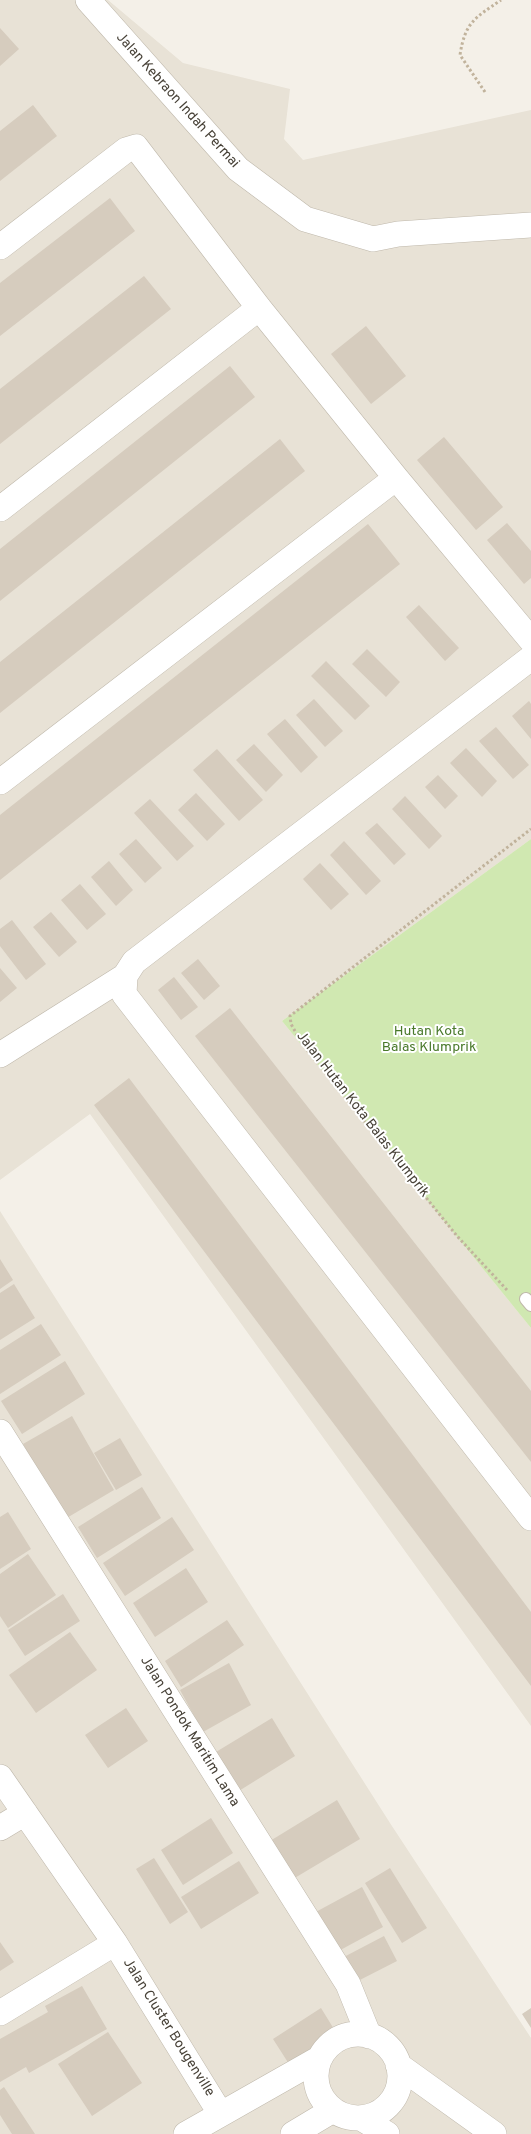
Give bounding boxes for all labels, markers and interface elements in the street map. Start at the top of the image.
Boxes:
street label: Jalan Kebraon Indah Permai [112,30,242,172]
park label: Hutan Kota Balas Klumprik [382,1024,476,1056]
street label: Jalan Hutan Kota Balas Klumprik [292,1029,432,1201]
street label: Jalan Pondok Maritim Lama [136,1654,242,1810]
street label: Jalan Cluster Bougenville [119,1956,217,2100]

